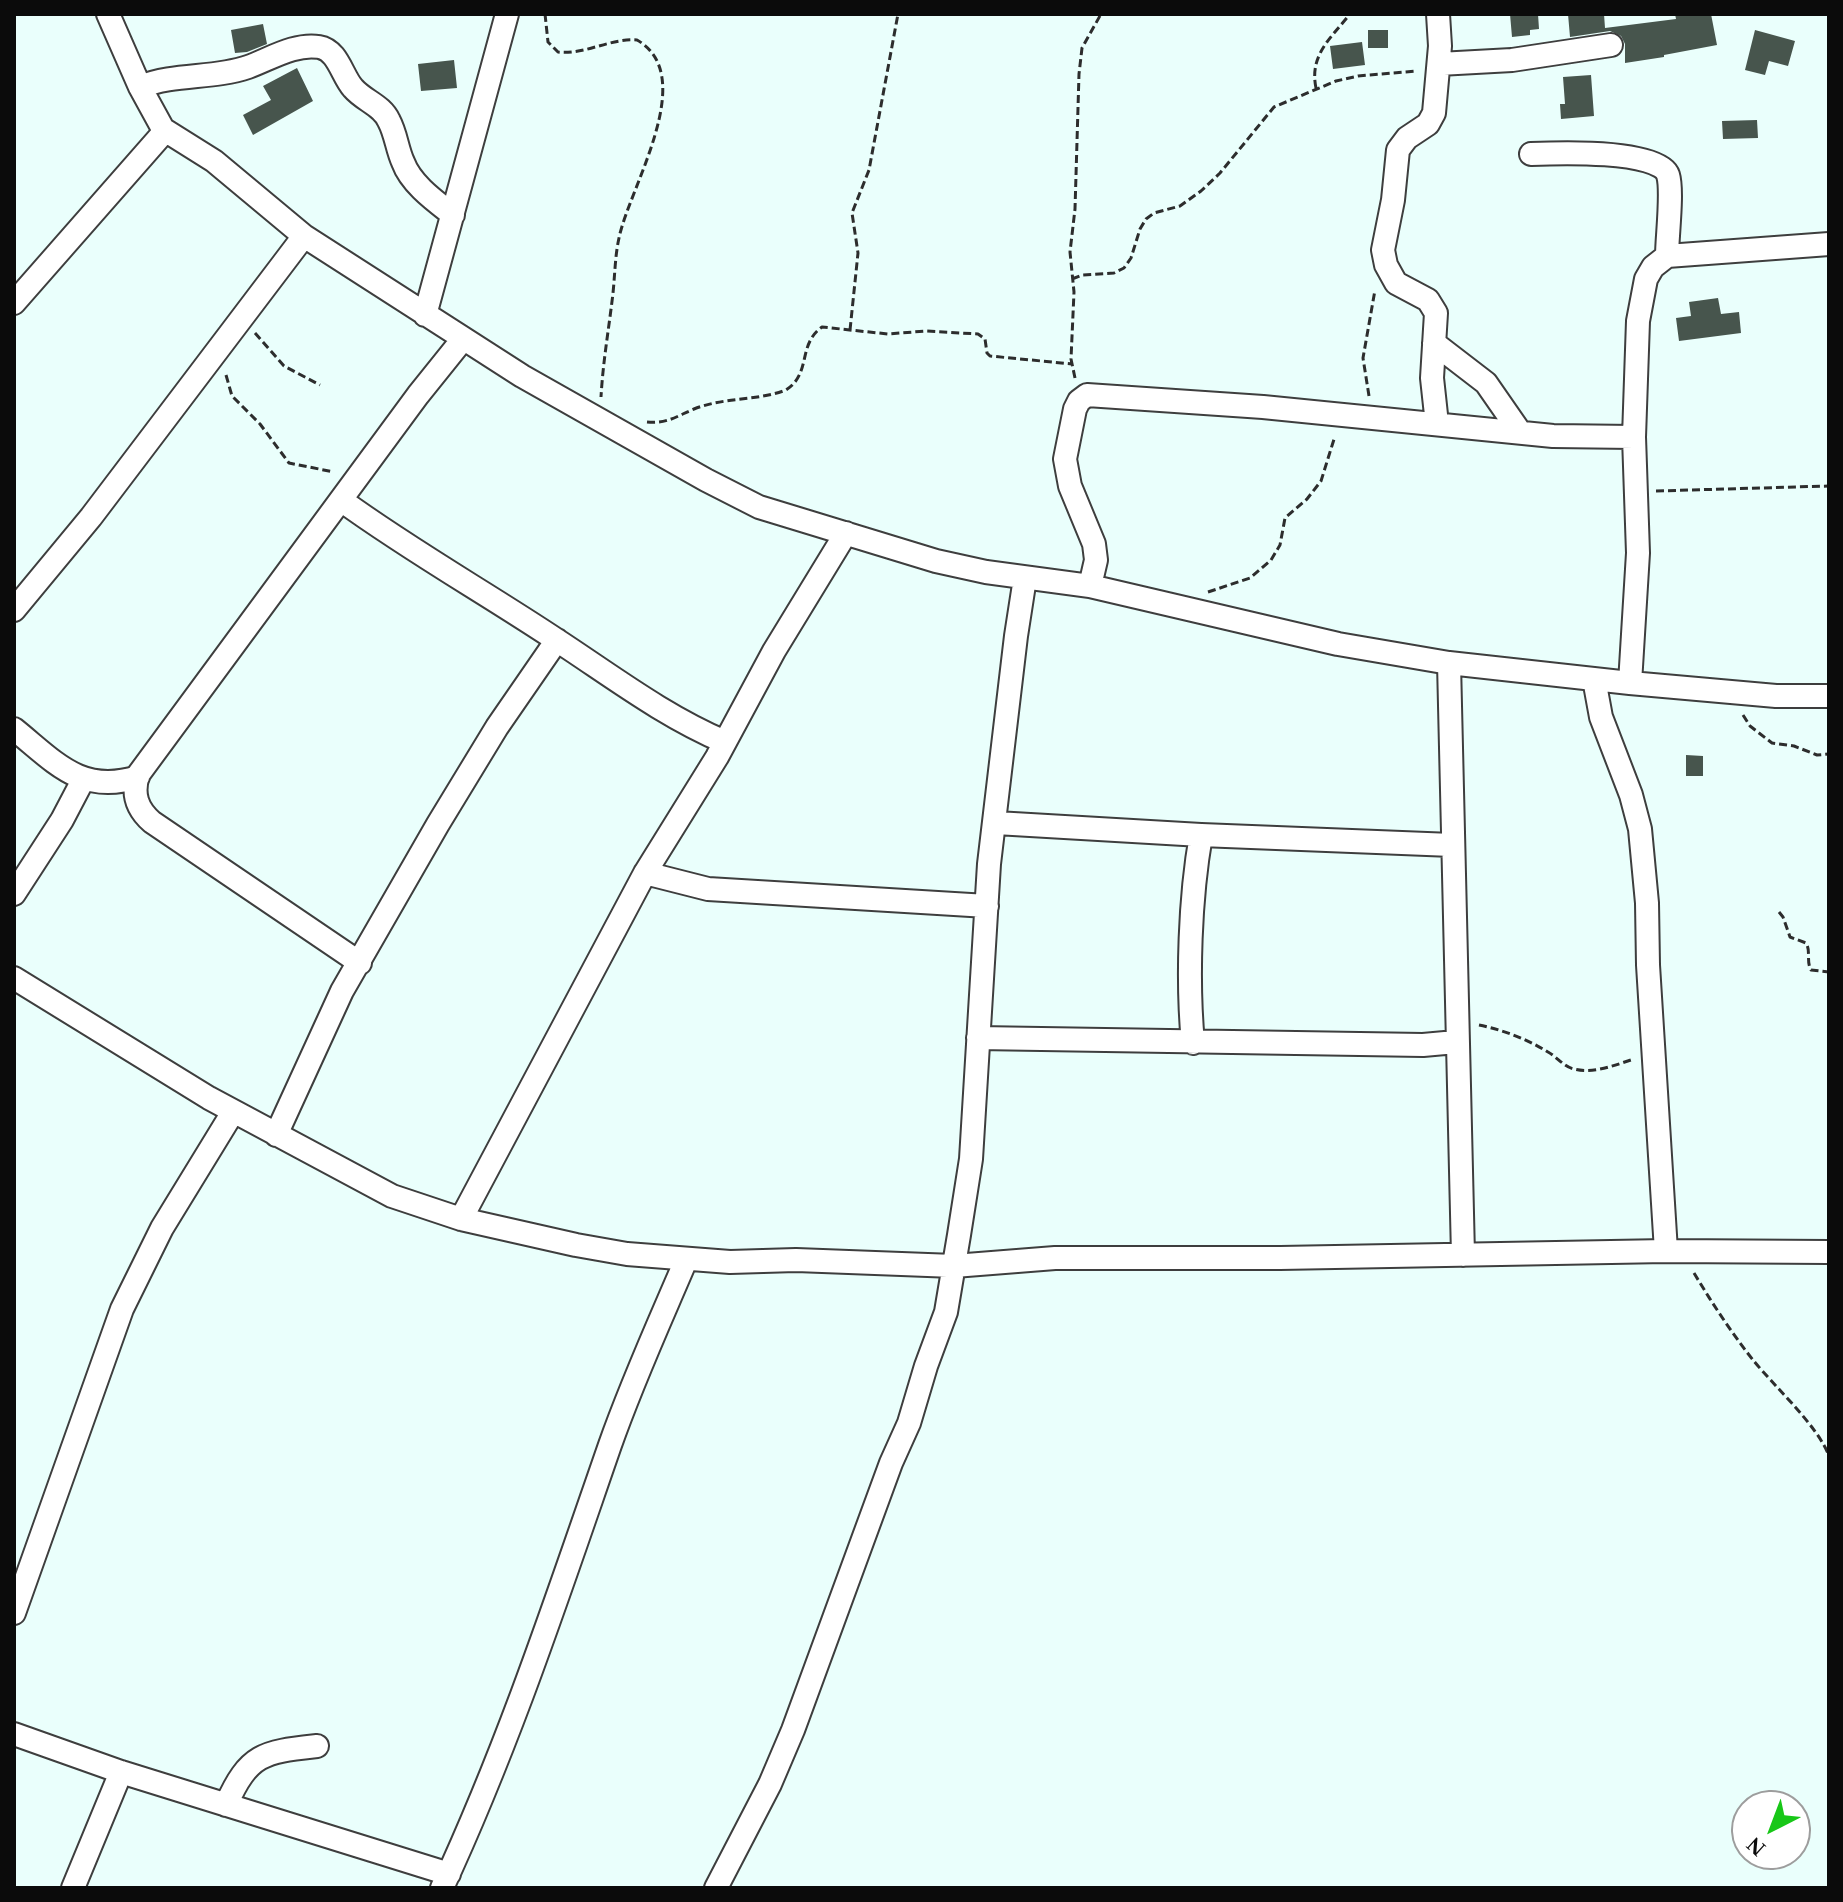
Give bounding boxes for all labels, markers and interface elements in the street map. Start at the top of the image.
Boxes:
north arrow [1731,1790,1811,1870]
text: N [1742,1832,1770,1861]

